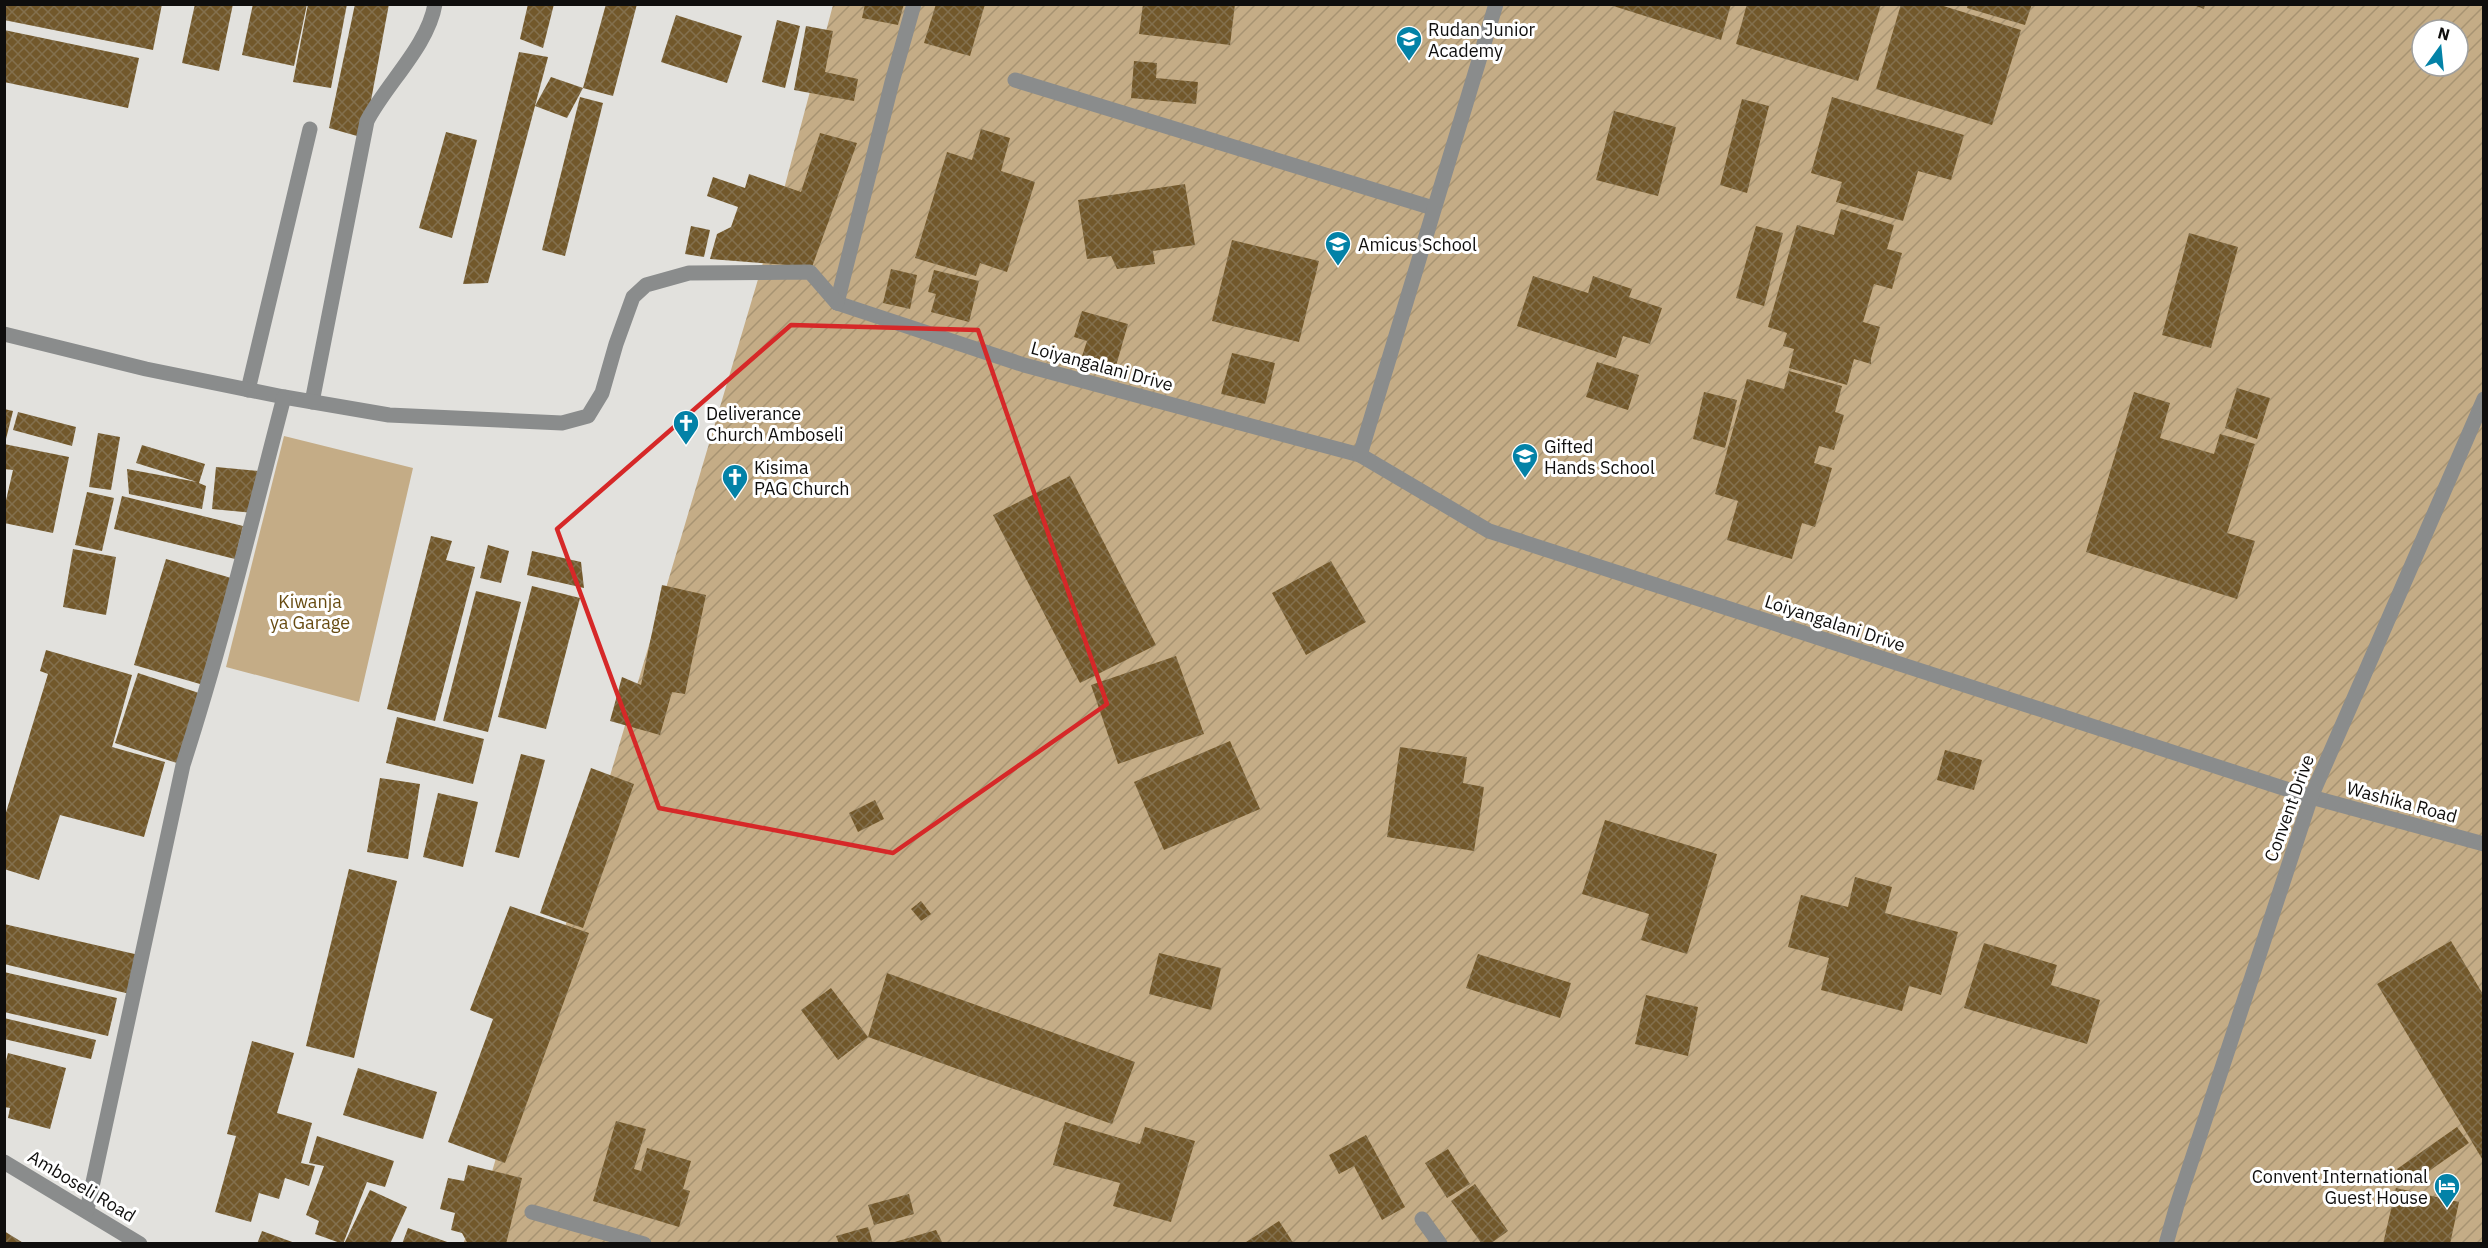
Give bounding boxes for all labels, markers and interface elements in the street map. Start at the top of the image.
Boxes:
place label: Rudan Junior Academy [1428,18,1535,62]
north arrow [2410,18,2470,78]
text: N [2436,22,2452,45]
school or university icon: Rudan Junior Academy [1394,24,1424,62]
school or university icon: Amicus School [1323,229,1353,267]
place label: Amicus School [1358,233,1477,256]
street label: Loiyangalani Drive [1028,336,1176,396]
place label: Deliverance Church Amboseli [706,402,843,446]
church icon: Deliverance Church Amboseli [671,408,701,446]
place label: Gifted Hands School [1544,435,1655,479]
school or university icon: Gifted Hands School [1510,441,1540,479]
place label: Kisima PAG Church [754,456,850,500]
church icon: Kisima PAG Church [720,462,750,500]
street label: Loiyangalani Drive [1762,589,1908,657]
park label: Kiwanja ya Garage [270,590,350,634]
street label: Convent Drive [2259,751,2319,865]
street label: Washika Road [2344,776,2460,828]
street label: Amboseli Road [24,1145,140,1227]
place label: Convent International Guest House [2252,1165,2428,1209]
hotel icon: Convent International Guest House [2432,1171,2462,1209]

